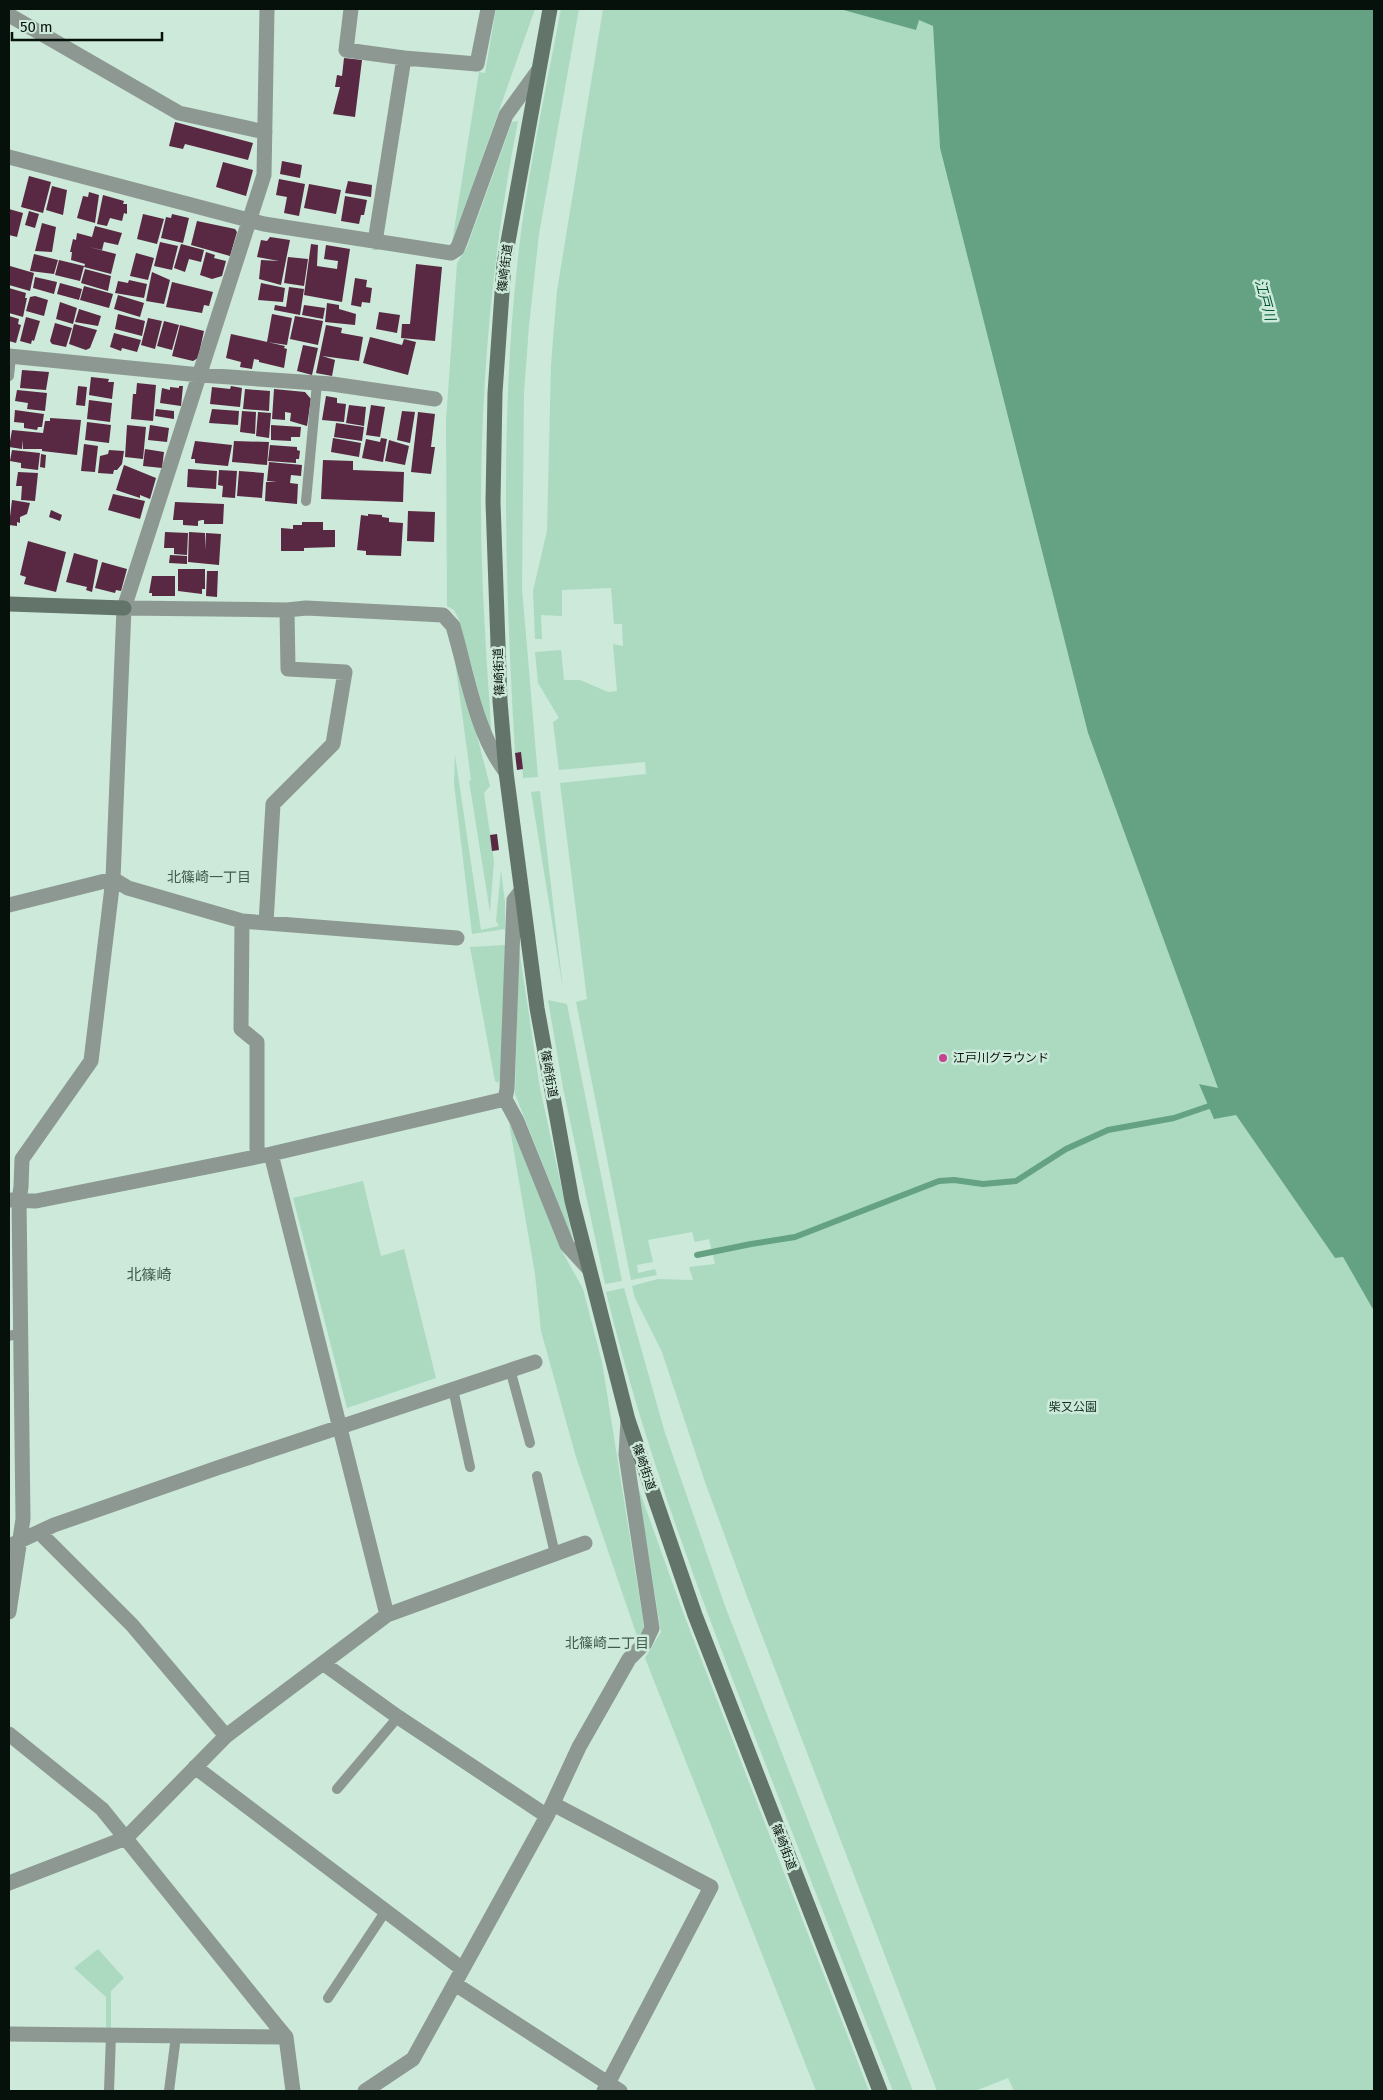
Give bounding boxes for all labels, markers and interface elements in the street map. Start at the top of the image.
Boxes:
scale bar [12,10,162,42]
text: 50 m [20,18,53,36]
street label: 篠崎街道 [495,243,515,293]
water label: 江戸川 [1251,278,1279,324]
street label: 篠崎街道 [491,648,507,696]
district label: 北篠崎一丁目 [167,869,251,886]
street label: 篠崎街道 [538,1049,560,1099]
place label: 江戸川グラウンド [953,1051,1049,1065]
marker: 江戸川グラウンド [937,1052,949,1064]
district label: 北篠崎 [126,1266,172,1284]
park label: 柴又公園 [1049,1400,1097,1414]
street label: 篠崎街道 [630,1442,658,1492]
district label: 北篠崎二丁目 [565,1635,649,1652]
street label: 篠崎街道 [769,1822,799,1872]

